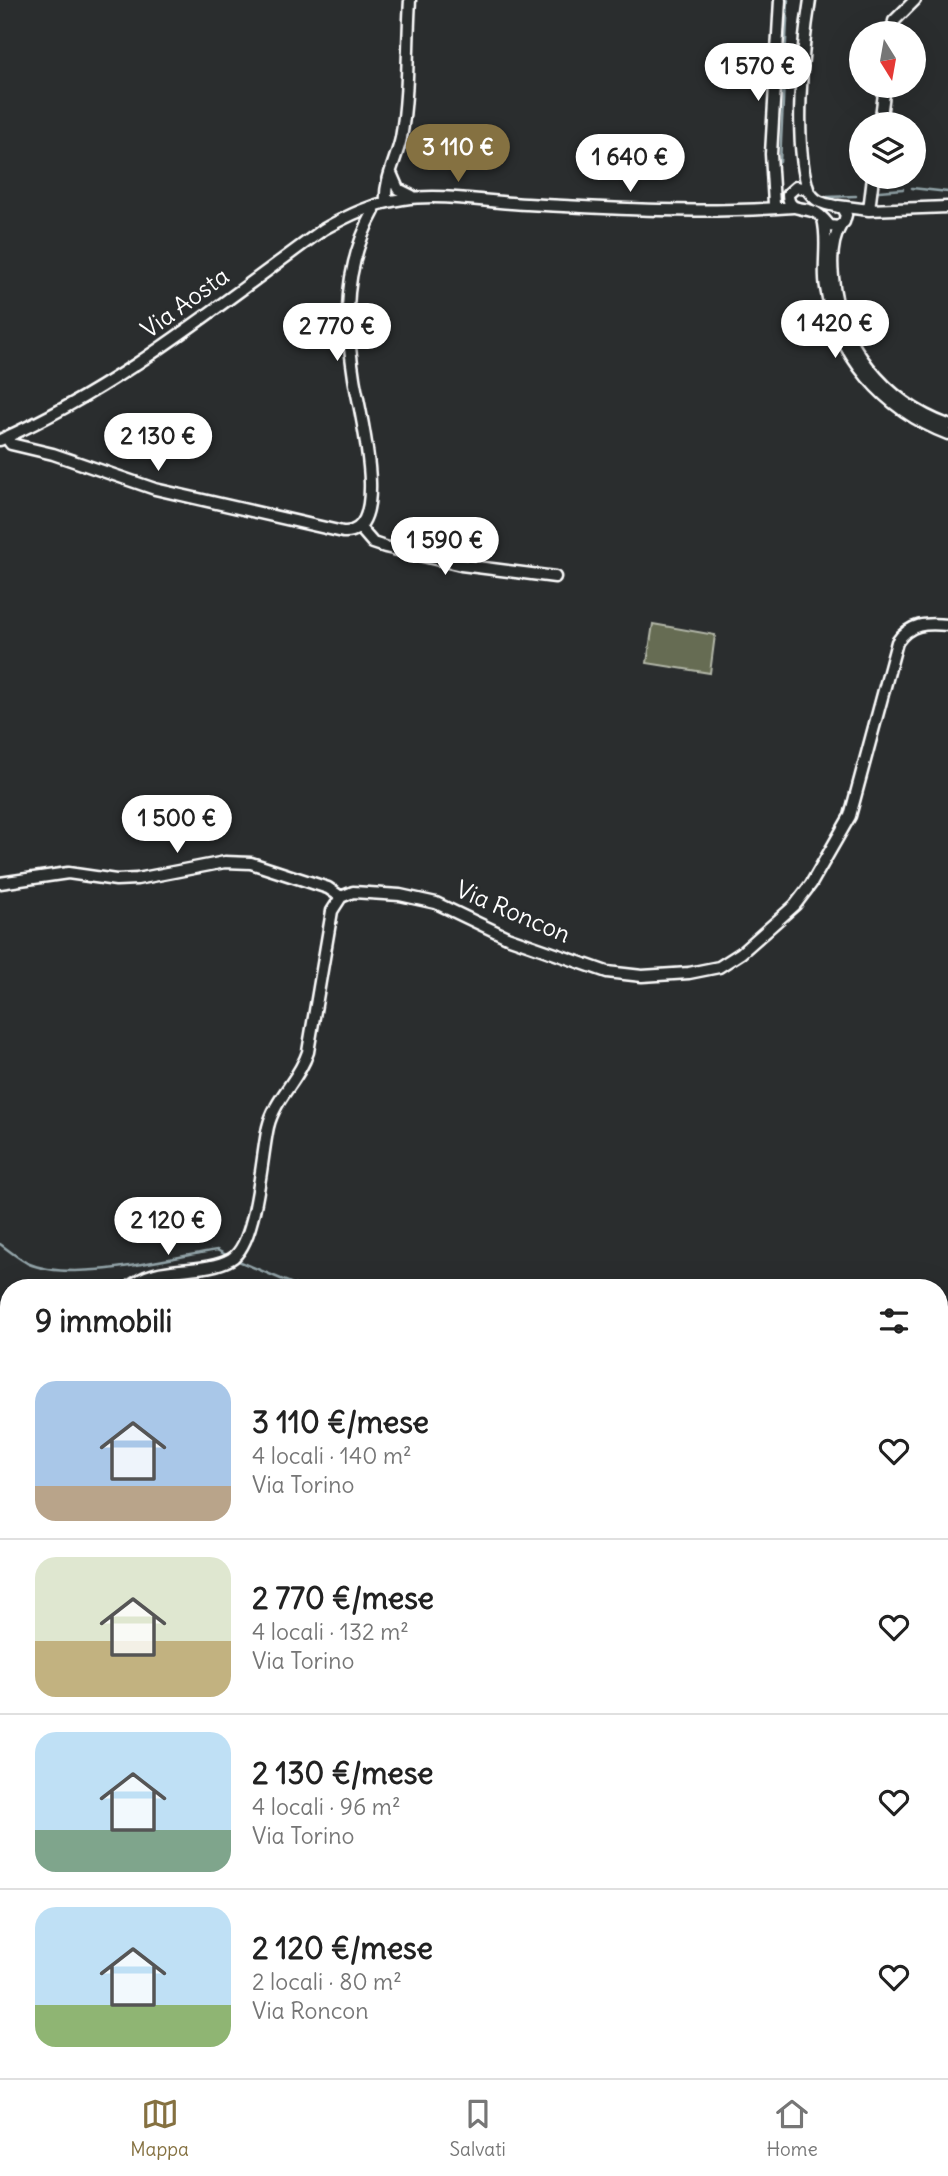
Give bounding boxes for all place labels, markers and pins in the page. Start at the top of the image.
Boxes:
pin: 1 570 € [693,43,823,103]
pin: 3 110 € [393,124,523,184]
pin: 1 640 € [565,134,695,194]
pin: 1 420 € [770,300,900,360]
pin: 2 770 € [272,304,402,363]
pin: 2 130 € [93,414,223,473]
pin: 1 590 € [380,518,510,577]
pin: 1 500 € [112,796,242,855]
pin: 2 120 € [103,1198,233,1257]

